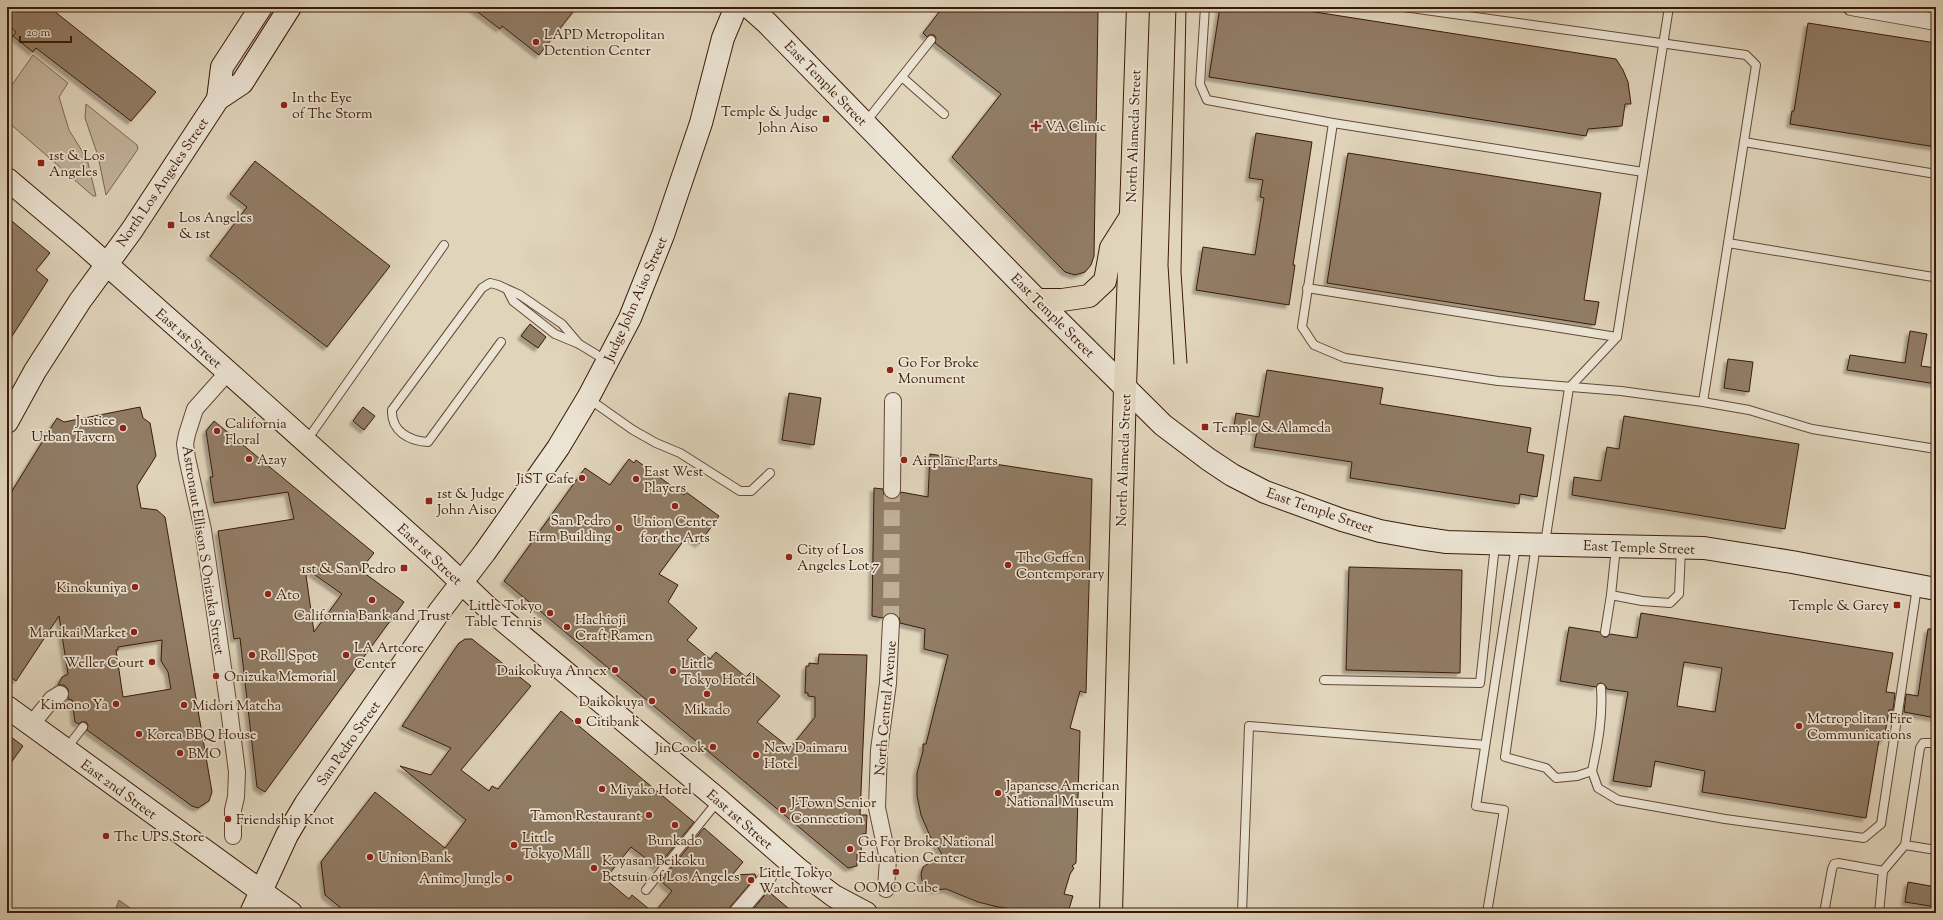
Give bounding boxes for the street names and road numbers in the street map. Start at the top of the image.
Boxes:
street label: East Temple Street [779,37,871,132]
street label: North Alameda Street [1123,69,1147,203]
street label: North Los Angeles Street [113,114,215,252]
street label: Judge John Aiso Street [600,234,673,366]
street label: East Temple Street [1005,270,1098,363]
street label: East 1st Street [150,305,225,374]
street label: North Alameda Street [1113,393,1137,527]
street label: Astronaut Ellison S Onizuka Street [176,444,228,657]
street label: East Temple Street [1263,484,1376,540]
street label: East 1st Street [392,520,466,591]
street label: East Temple Street [1583,537,1695,561]
street label: North Central Avenue [871,640,903,777]
street label: San Pedro Street [313,697,387,791]
street label: East 2nd Street [76,756,160,825]
street label: East 1st Street [701,786,776,855]

